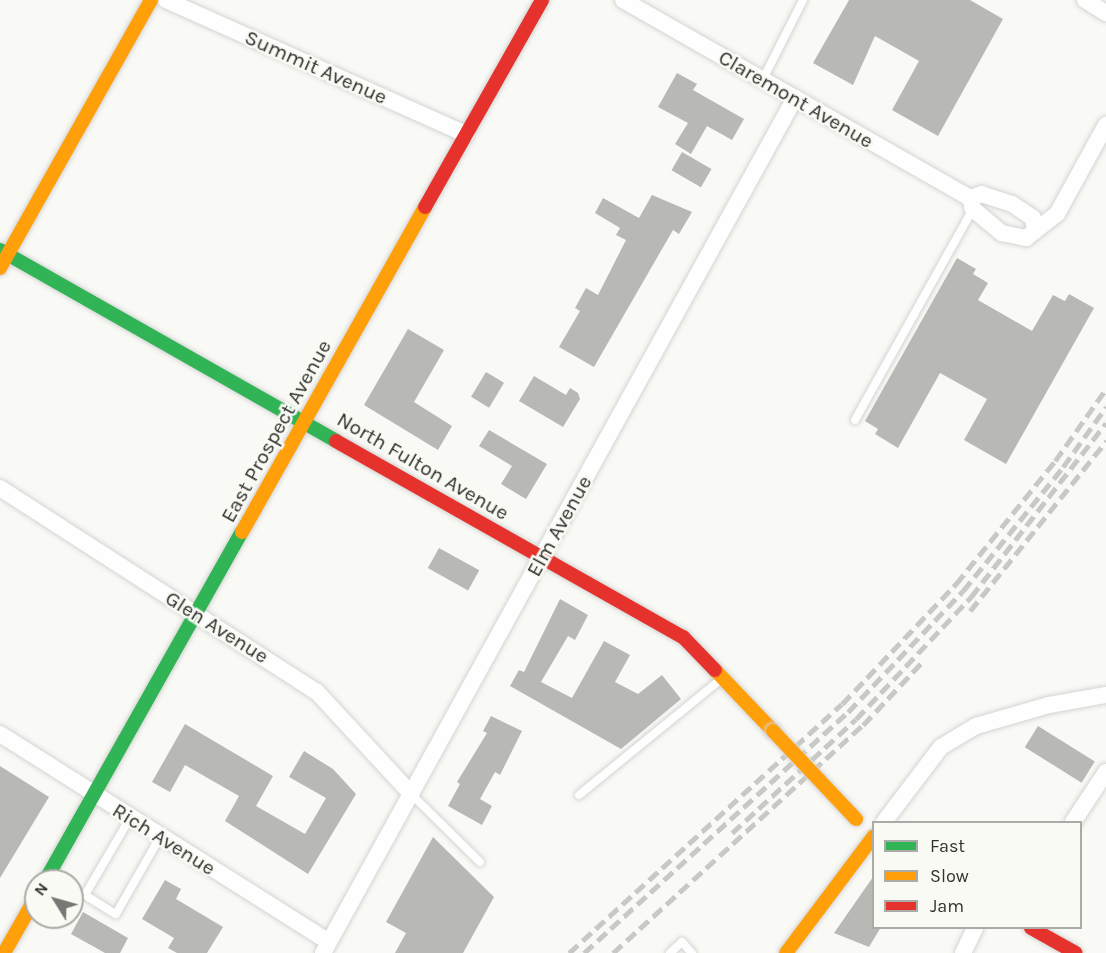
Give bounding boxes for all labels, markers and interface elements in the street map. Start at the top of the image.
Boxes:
street label: Summit Avenue [241,24,391,110]
street label: Claremont Avenue [714,44,878,154]
street label: East Prospect Avenue [215,335,337,527]
street label: North Fulton Avenue [333,407,513,525]
street label: Elm Avenue [521,471,597,581]
street label: Glen Avenue [161,585,273,669]
street label: Rich Avenue [108,797,220,881]
legend [872,821,1082,929]
text: Fast [930,835,965,857]
text: Slow [930,865,969,887]
north arrow [24,869,84,929]
text: N [30,879,52,899]
text: Jam [930,895,964,917]

